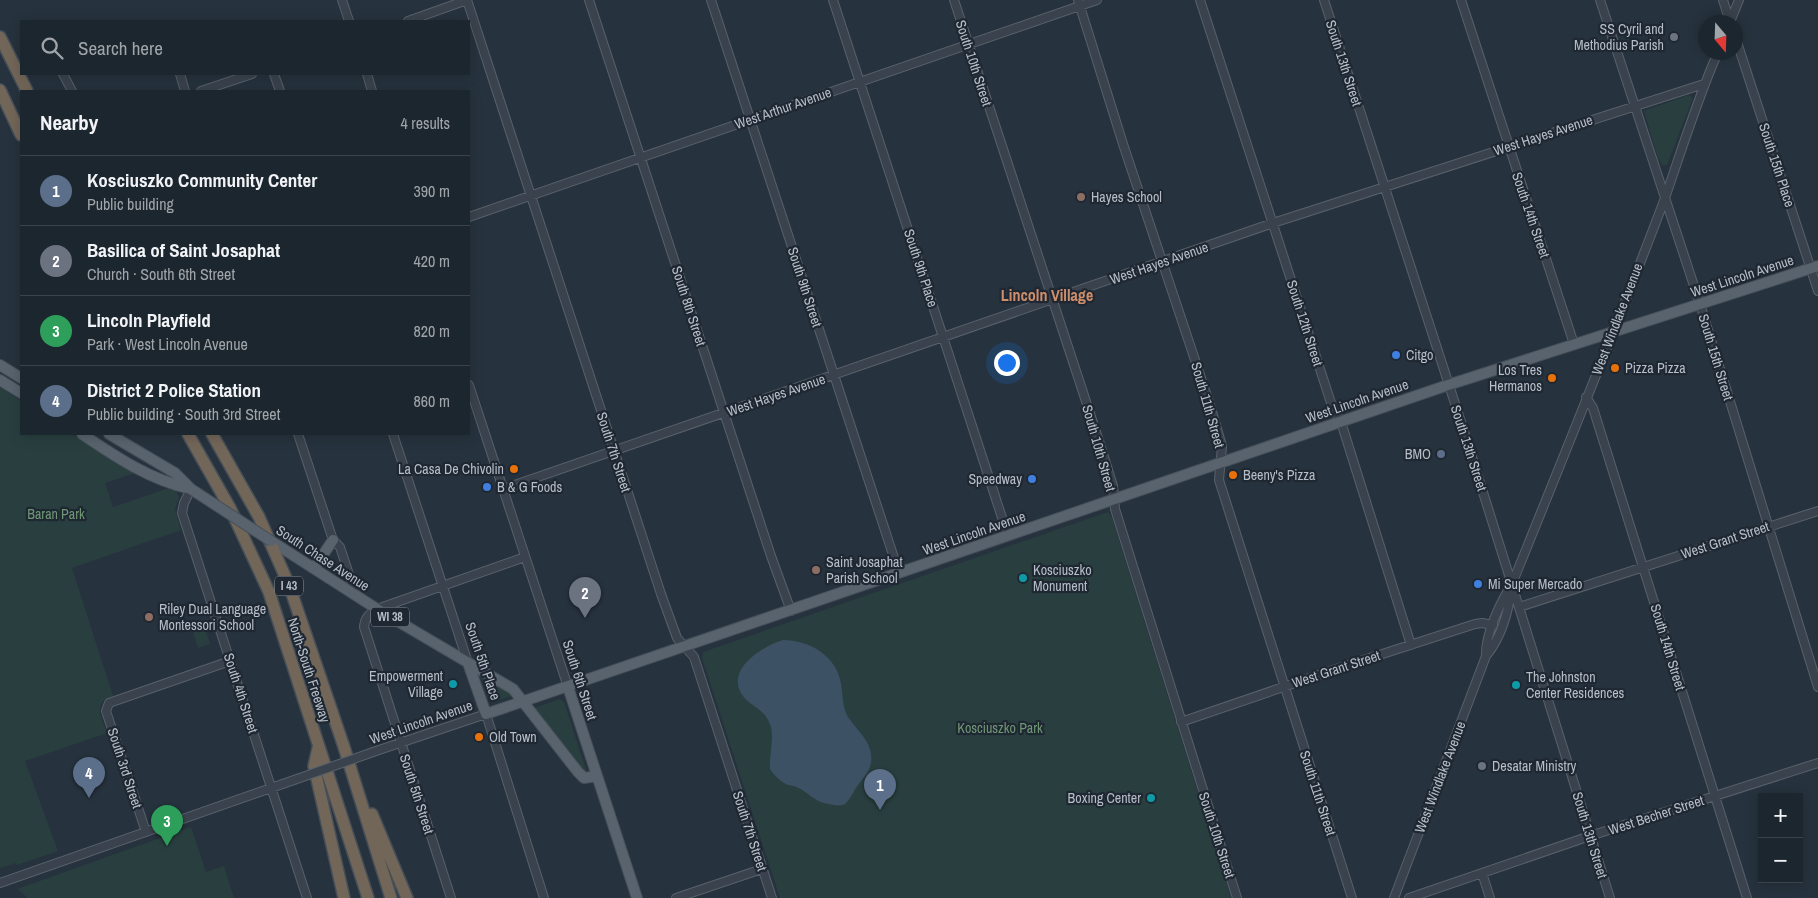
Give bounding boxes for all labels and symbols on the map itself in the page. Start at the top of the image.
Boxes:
north arrow [1698,15,1743,60]
street label: South 10th Street [952,18,996,108]
street label: South 13th Street [1322,18,1366,108]
place label: SS Cyril and Methodius Parish [1574,20,1664,54]
marker: SS Cyril and Methodius Parish [1668,31,1680,43]
street label: West Arthur Avenue [732,83,834,133]
street label: West Hayes Avenue [1491,111,1595,159]
street label: South 15th Place [1755,121,1799,209]
street label: South 14th Street [1508,170,1554,260]
place label: Hayes School [1091,188,1162,206]
marker: Hayes School [1075,191,1087,203]
street label: South 9th Place [900,227,942,309]
street label: West Hayes Avenue [1107,238,1211,288]
street label: South 9th Street [784,245,826,329]
street label: West Lincoln Avenue [1688,251,1796,301]
street label: West Windlake Avenue [1587,261,1647,377]
street label: South 8th Street [668,264,710,348]
street label: South 12th Street [1283,278,1327,368]
district label: Lincoln Village [1001,284,1093,306]
street label: South 15th Street [1694,312,1738,402]
place label: Citgo [1406,346,1433,364]
marker: Citgo [1390,349,1402,361]
your location [994,350,1020,376]
place label: Pizza Pizza [1625,359,1686,377]
street label: South 11th Street [1187,360,1229,450]
place label: Los Tres Hermanos [1489,361,1542,395]
marker: Pizza Pizza [1609,362,1621,374]
street label: West Hayes Avenue [724,370,828,420]
marker: Los Tres Hermanos [1546,372,1558,384]
street label: West Lincoln Avenue [1303,375,1411,427]
street label: South 10th Street [1078,403,1120,493]
street label: South 13th Street [1447,403,1491,493]
street label: South 7th Street [593,410,635,494]
place label: BMO [1405,445,1431,463]
marker: BMO [1435,448,1447,460]
place label: La Casa De Chivolin [398,460,504,478]
marker: La Casa De Chivolin [508,463,520,475]
place label: Beeny's Pizza [1243,466,1316,484]
marker: Beeny's Pizza [1227,469,1239,481]
place label: Speedway [968,470,1022,488]
marker: Speedway [1026,473,1038,485]
place label: B & G Foods [497,478,562,496]
marker: B & G Foods [481,481,493,493]
park label: Baran Park [27,505,85,523]
street label: West Lincoln Avenue [920,507,1028,559]
street label: West Grant Street [1679,517,1771,563]
street label: South Chase Avenue [273,521,373,595]
place label: Saint Josaphat Parish School [826,553,903,587]
place label: Kosciuszko Monument [1033,561,1092,595]
marker: Saint Josaphat Parish School [810,564,822,576]
marker: Kosciuszko Monument [1017,572,1029,584]
place label: Mi Super Mercado [1488,575,1582,593]
road number: I 43 [275,576,303,596]
pin: 2 [569,577,601,618]
marker: Mi Super Mercado [1472,578,1484,590]
place label: Riley Dual Language Montessori School [159,600,266,634]
street label: South 14th Street [1646,602,1690,692]
road number: WI 38 [371,608,409,626]
marker: Riley Dual Language Montessori School [143,611,155,623]
street label: North-South Freeway [284,615,334,725]
street label: South 5th Place [461,620,505,702]
street label: South 6th Street [559,638,601,722]
street label: West Grant Street [1290,646,1382,692]
street label: South 4th Street [220,651,262,735]
place label: Empowerment Village [369,667,443,701]
place label: The Johnston Center Residences [1526,668,1625,702]
marker: Empowerment Village [447,678,459,690]
marker: The Johnston Center Residences [1510,679,1522,691]
street label: West Lincoln Avenue [367,696,475,748]
park label: Kosciuszko Park [957,719,1043,737]
street label: West Windlake Avenue [1410,719,1470,835]
street label: South 3rd Street [104,725,146,811]
place label: Old Town [489,728,537,746]
marker: Old Town [473,731,485,743]
street label: South 11th Street [1296,748,1340,838]
street label: South 5th Street [396,752,438,836]
pin: 4 [73,757,105,798]
place label: Desatar Ministry [1492,757,1576,775]
marker: Desatar Ministry [1476,760,1488,772]
pin: 1 [864,769,896,810]
street label: South 7th Street [729,789,771,873]
place label: Boxing Center [1068,789,1141,807]
street label: South 10th Street [1195,790,1239,880]
street label: South 13th Street [1568,790,1612,880]
street label: West Becher Street [1606,791,1706,839]
marker: Boxing Center [1145,792,1157,804]
pin: 3 [151,805,183,846]

